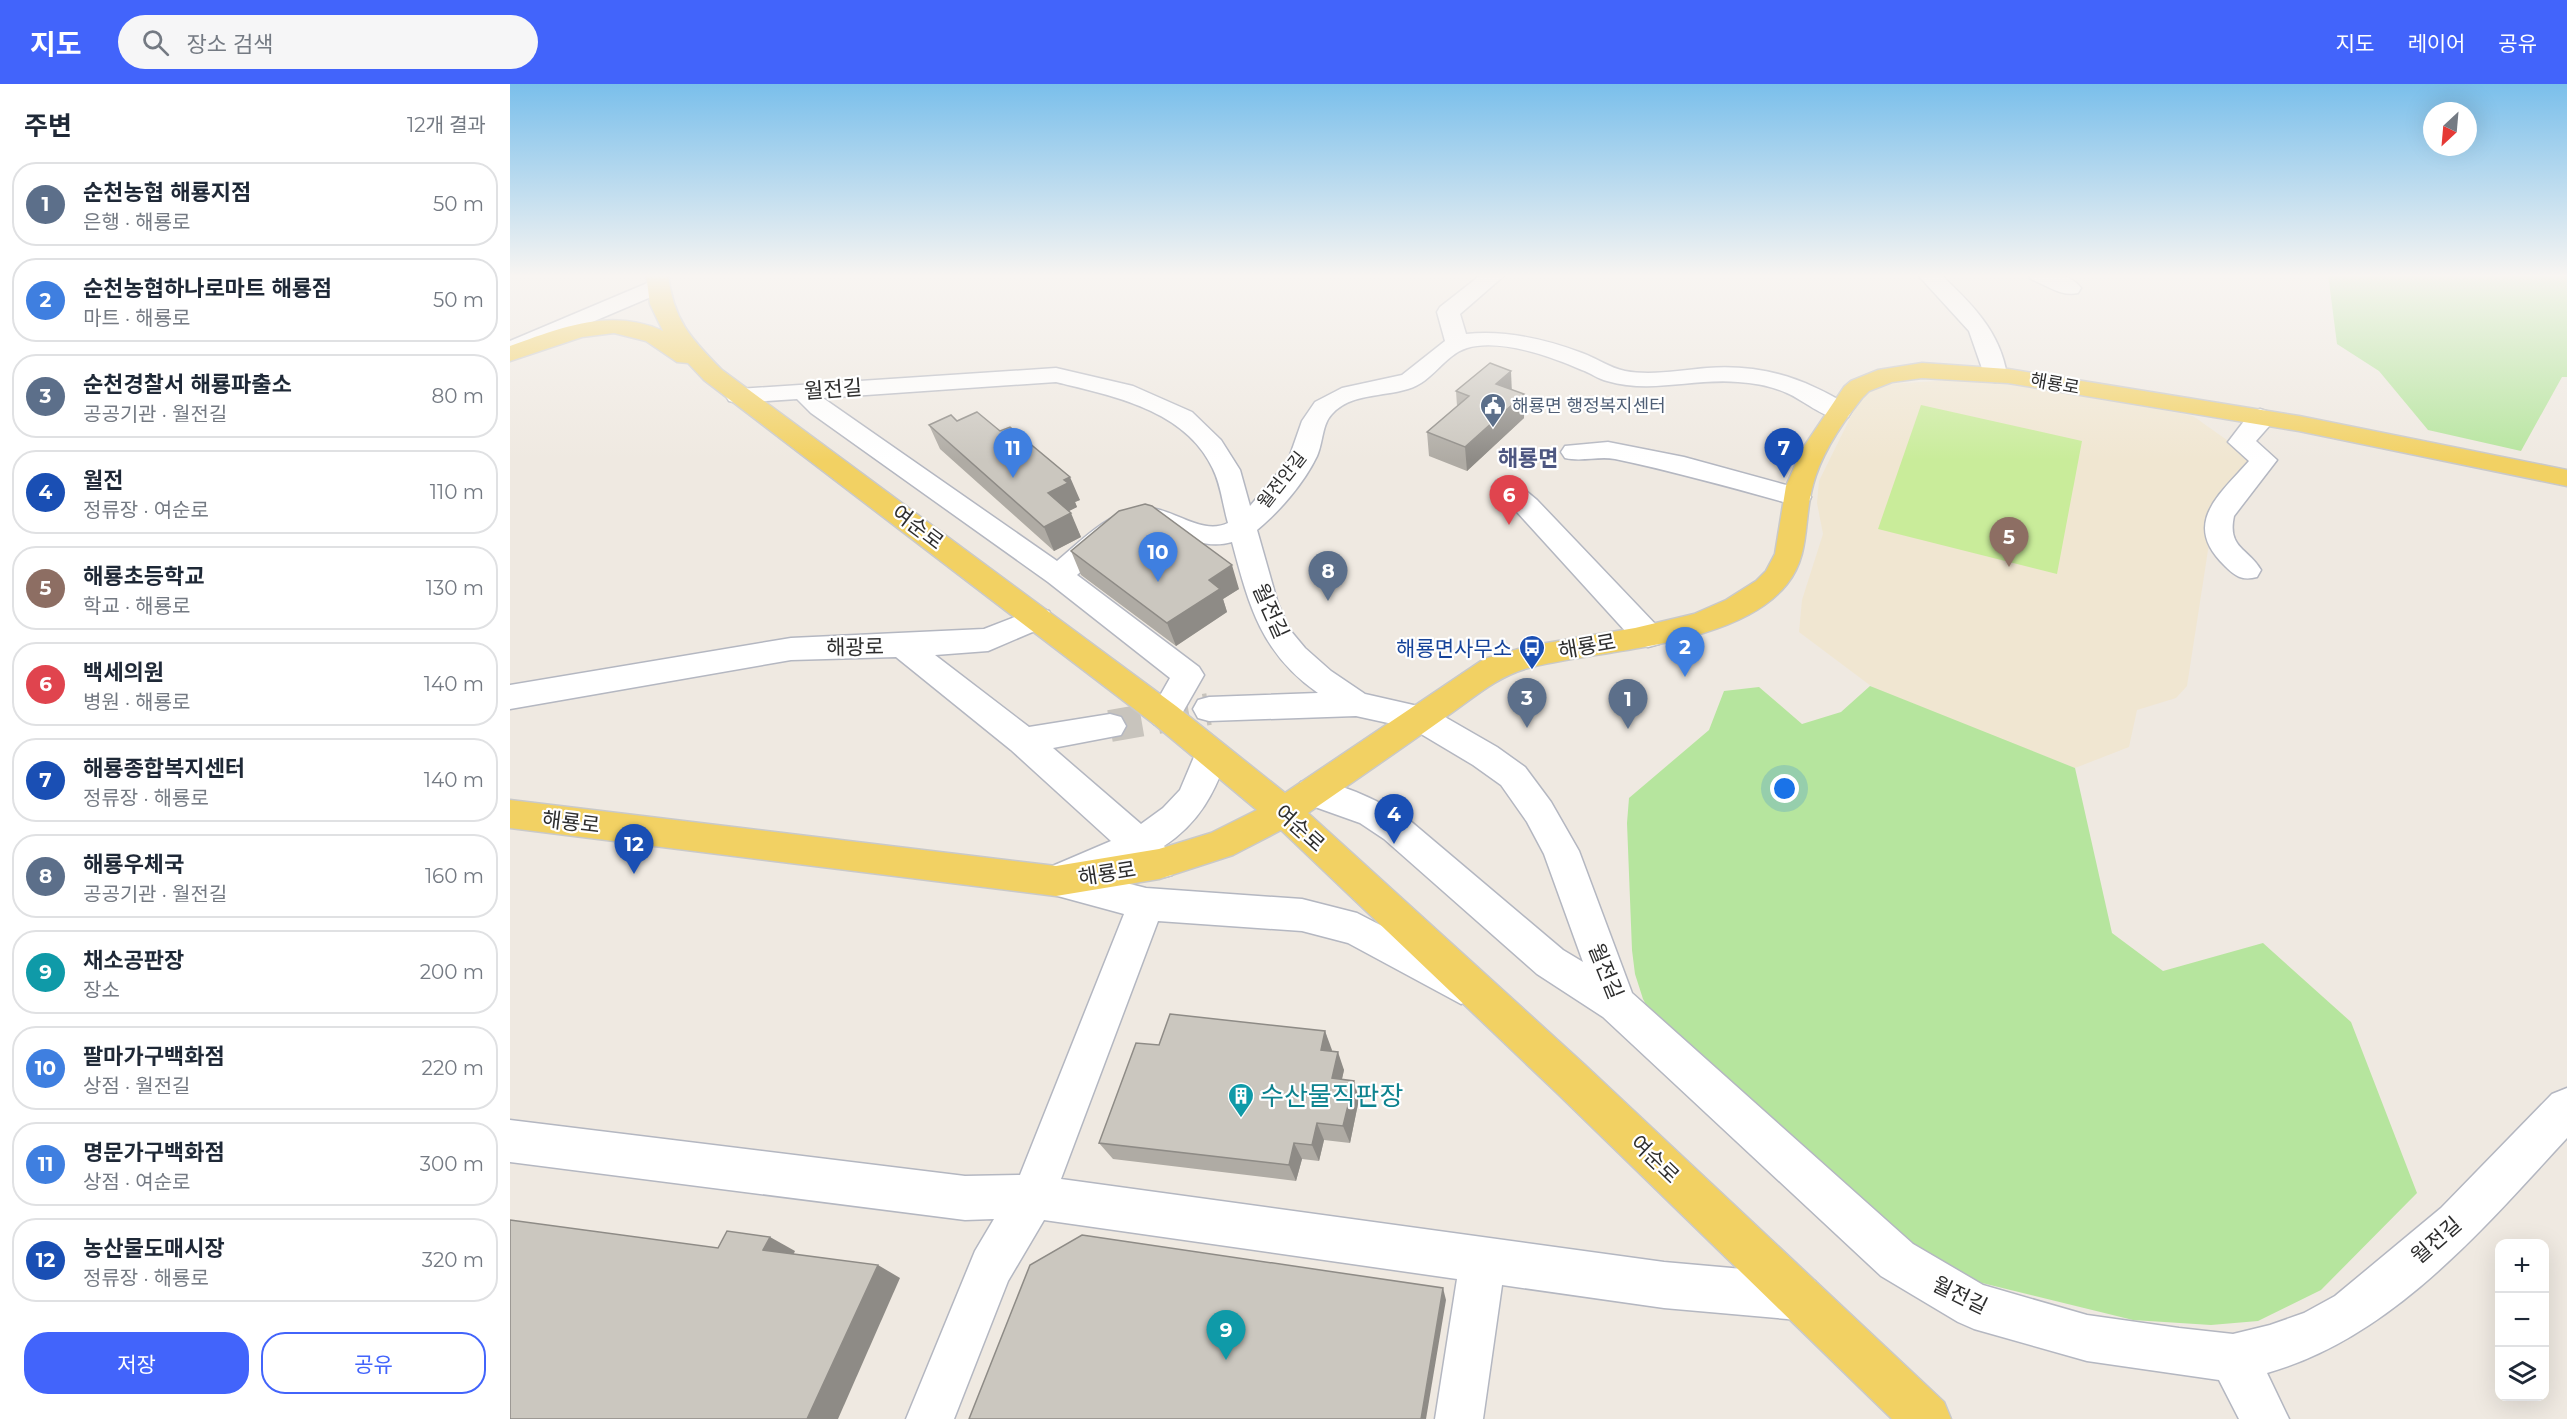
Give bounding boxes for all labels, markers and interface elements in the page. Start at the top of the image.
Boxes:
search box [118,15,538,69]
icon: search [139,26,172,59]
text: 지도 [30,27,82,61]
text: 장소 검색 [187,31,273,58]
text: 지도 [2336,31,2374,56]
text: 레이어 [2407,31,2465,56]
text: 공유 [2498,31,2537,56]
north arrow [2423,102,2477,156]
text: 주변 [24,110,72,142]
text: 12개 결과 [407,113,486,137]
text: 순천농협 해룡지점 [83,179,251,206]
text: 1 [42,192,49,216]
text: 50 m [433,192,484,216]
text: 은행 · 해룡로 [83,210,191,234]
text: 순천농협하나로마트 해룡점 [83,275,332,302]
text: 2 [40,288,51,312]
text: 50 m [433,288,484,312]
text: 마트 · 해룡로 [83,306,191,330]
street label: 해룡로 [2029,369,2081,399]
text: 순천경찰서 해룡파출소 [83,371,292,398]
street label: 월전길 [803,375,863,403]
text: 3 [40,384,51,408]
text: 80 m [432,384,484,408]
public building icon: 해룡면 행정복지센터 [1478,391,1508,429]
place label: 해룡면 행정복지센터 [1512,395,1666,417]
text: 공공기관 · 월전길 [83,402,227,426]
pin: 11 [994,428,1032,478]
pin: 7 [1764,428,1804,478]
district label: 해룡면 [1498,445,1558,472]
street label: 월전안길 [1253,447,1311,513]
text: 월전 [83,467,123,494]
pin: 6 [1490,476,1528,525]
text: 4 [39,480,52,504]
text: 110 m [430,480,484,504]
text: 정류장 · 여순로 [83,498,209,522]
street label: 여순로 [887,500,949,554]
pin: 5 [1990,518,2028,567]
pin: 10 [1138,532,1178,582]
pin: 8 [1308,552,1348,601]
text: 해룡초등학교 [83,563,204,590]
text: 5 [40,576,51,600]
text: 130 m [426,576,484,600]
street label: 월전길 [1248,579,1294,643]
text: 학교 · 해룡로 [83,594,191,618]
pin: 2 [1666,628,1704,677]
street label: 해룡로 [1556,629,1618,663]
bus stop icon: 해룡면사무소 [1517,633,1547,671]
street label: 해광로 [826,634,884,660]
place label: 해룡면사무소 [1396,636,1512,661]
text: 백세의원 [83,659,164,686]
text: 6 [39,672,52,696]
text: 140 m [424,672,484,696]
pin: 3 [1508,678,1546,728]
pin: 1 [1608,680,1648,729]
text: 병원 · 해룡로 [83,690,191,714]
text: 해룡종합복지센터 [83,755,245,782]
text: 7 [39,768,52,792]
text: 140 m [424,768,484,792]
your location [1770,774,1799,803]
text: 정류장 · 해룡로 [83,786,209,810]
pin: 4 [1374,794,1414,844]
street label: 여순로 [1270,799,1330,857]
street label: 해룡로 [541,806,601,838]
pin: 12 [614,824,654,874]
text: 해룡우체국 [83,851,184,878]
street label: 해룡로 [1076,856,1138,890]
text: 8 [39,864,52,888]
text: 160 m [425,864,484,888]
text: 공공기관 · 월전길 [83,882,227,906]
street label: 월전길 [1584,939,1628,1003]
text: 채소공판장 [83,947,184,974]
text: 9 [39,960,52,984]
text: 200 m [420,960,484,984]
text: 장소 [83,978,120,1002]
text: 팔마가구백화점 [83,1043,225,1070]
text: 10 [35,1056,56,1080]
text: 220 m [422,1056,484,1080]
text: 상점 · 월전길 [83,1074,191,1098]
place label: 수산물직판장 [1260,1080,1404,1112]
building icon: 수산물직판장 [1226,1081,1256,1119]
street label: 여순로 [1625,1130,1685,1188]
text: 명문가구백화점 [83,1139,225,1166]
text: 11 [38,1152,53,1176]
text: 300 m [420,1152,484,1176]
text: 상점 · 여순로 [83,1170,191,1194]
street label: 월전길 [2406,1212,2466,1268]
text: 농산물도매시장 [83,1235,225,1262]
map controls [2495,1239,2549,1401]
button: + [2495,1239,2549,1293]
text: 12 [36,1248,55,1272]
text: 320 m [422,1248,484,1272]
text: 정류장 · 해룡로 [83,1266,209,1290]
street label: 월전길 [1928,1271,1992,1319]
button: − [2495,1293,2549,1347]
pin: 9 [1206,1310,1246,1360]
button: 저장 [24,1332,249,1394]
button: 공유 [261,1332,486,1394]
button: layers [2495,1347,2549,1401]

